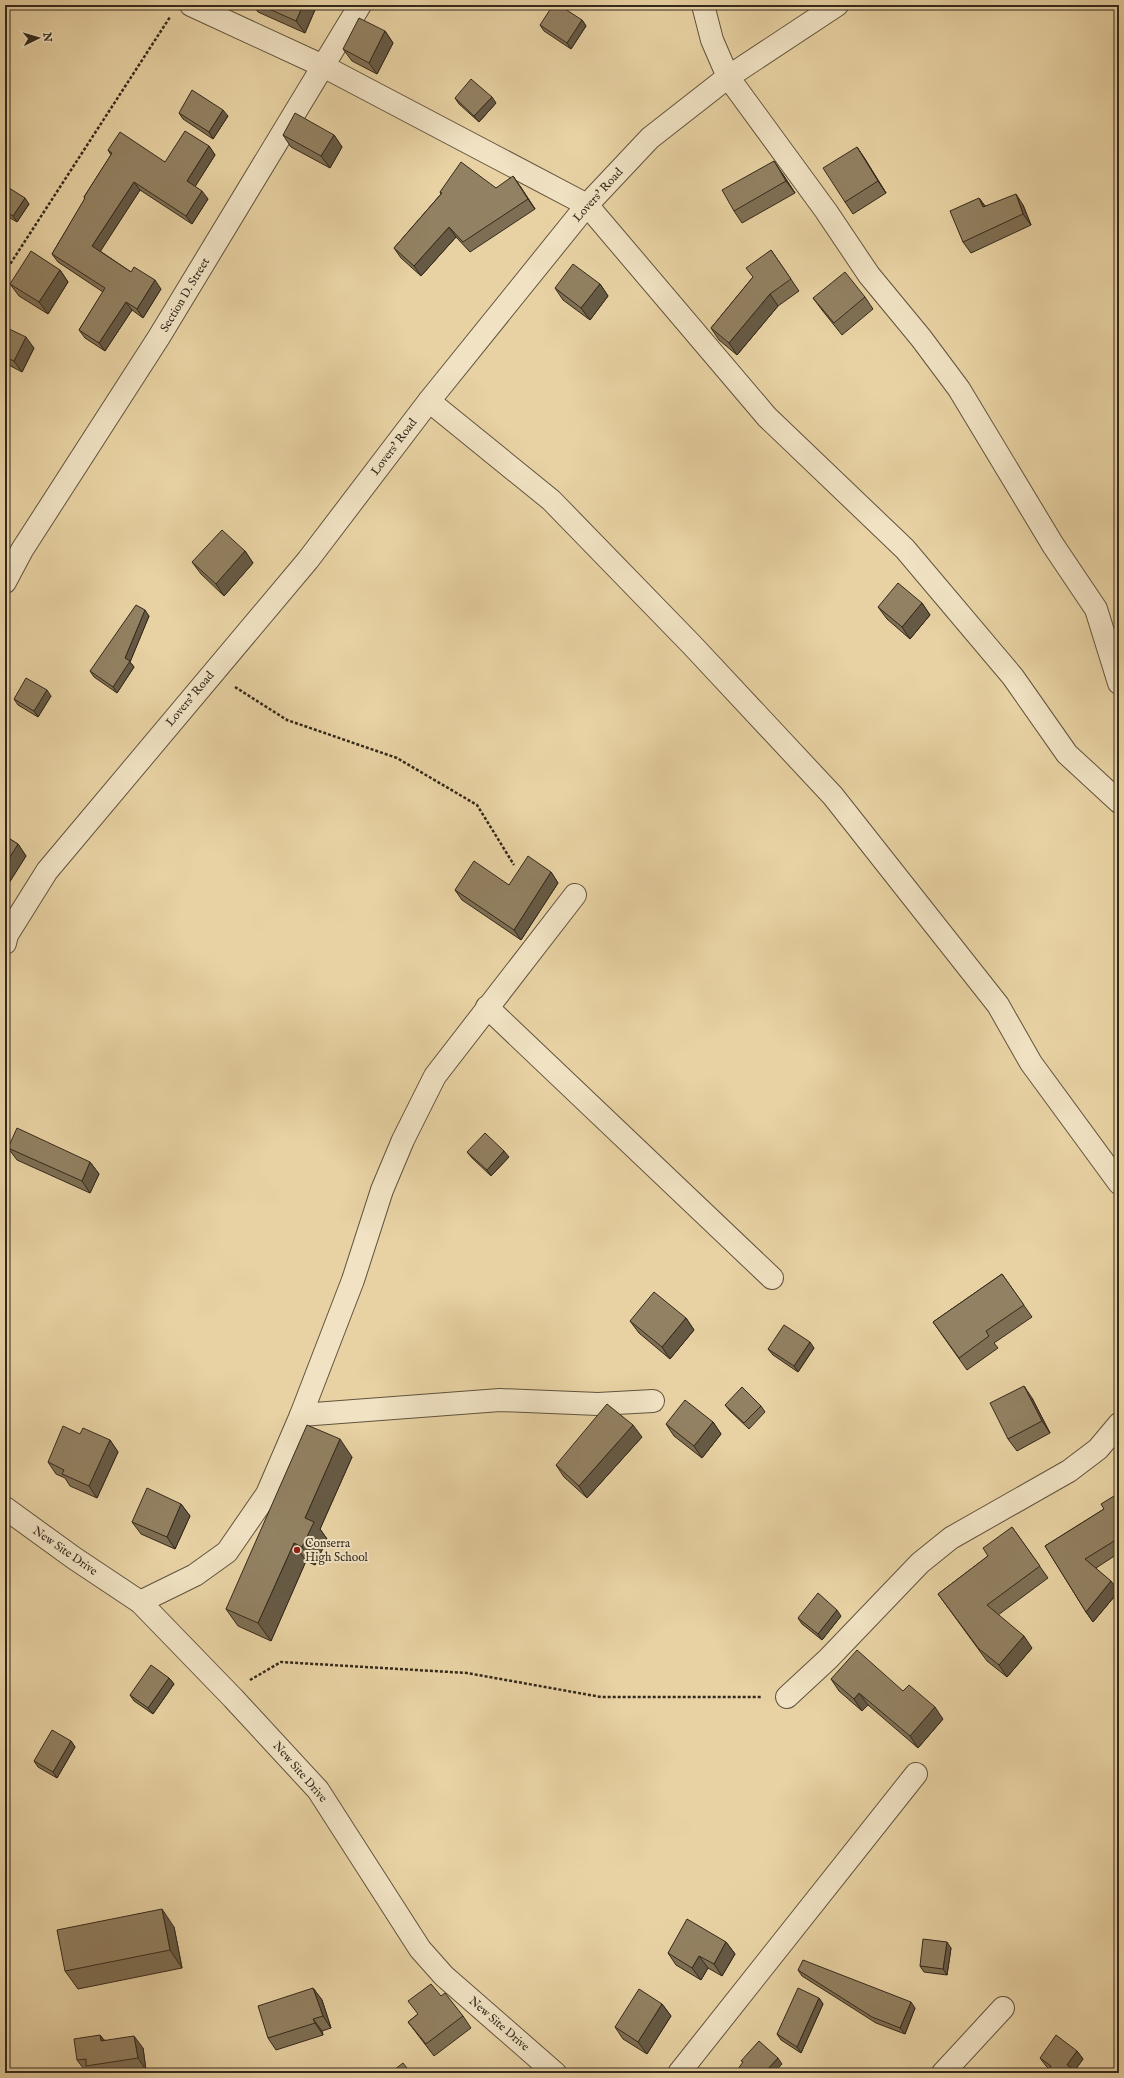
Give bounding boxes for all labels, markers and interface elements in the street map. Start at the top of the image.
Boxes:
north arrow [18,18,58,58]
text: N [39,31,54,43]
street label: Lovers' Road [570,164,627,225]
street label: Section D. Street [157,255,213,335]
street label: Lovers' Road [368,415,421,478]
street label: Lovers' Road [163,668,218,730]
street label: New Site Drive [30,1523,101,1579]
place label: Conserra High School [305,1536,369,1565]
marker: Conserra High School [292,1545,302,1555]
street label: New Site Drive [270,1739,331,1806]
street label: New Site Drive [466,1994,533,2055]

